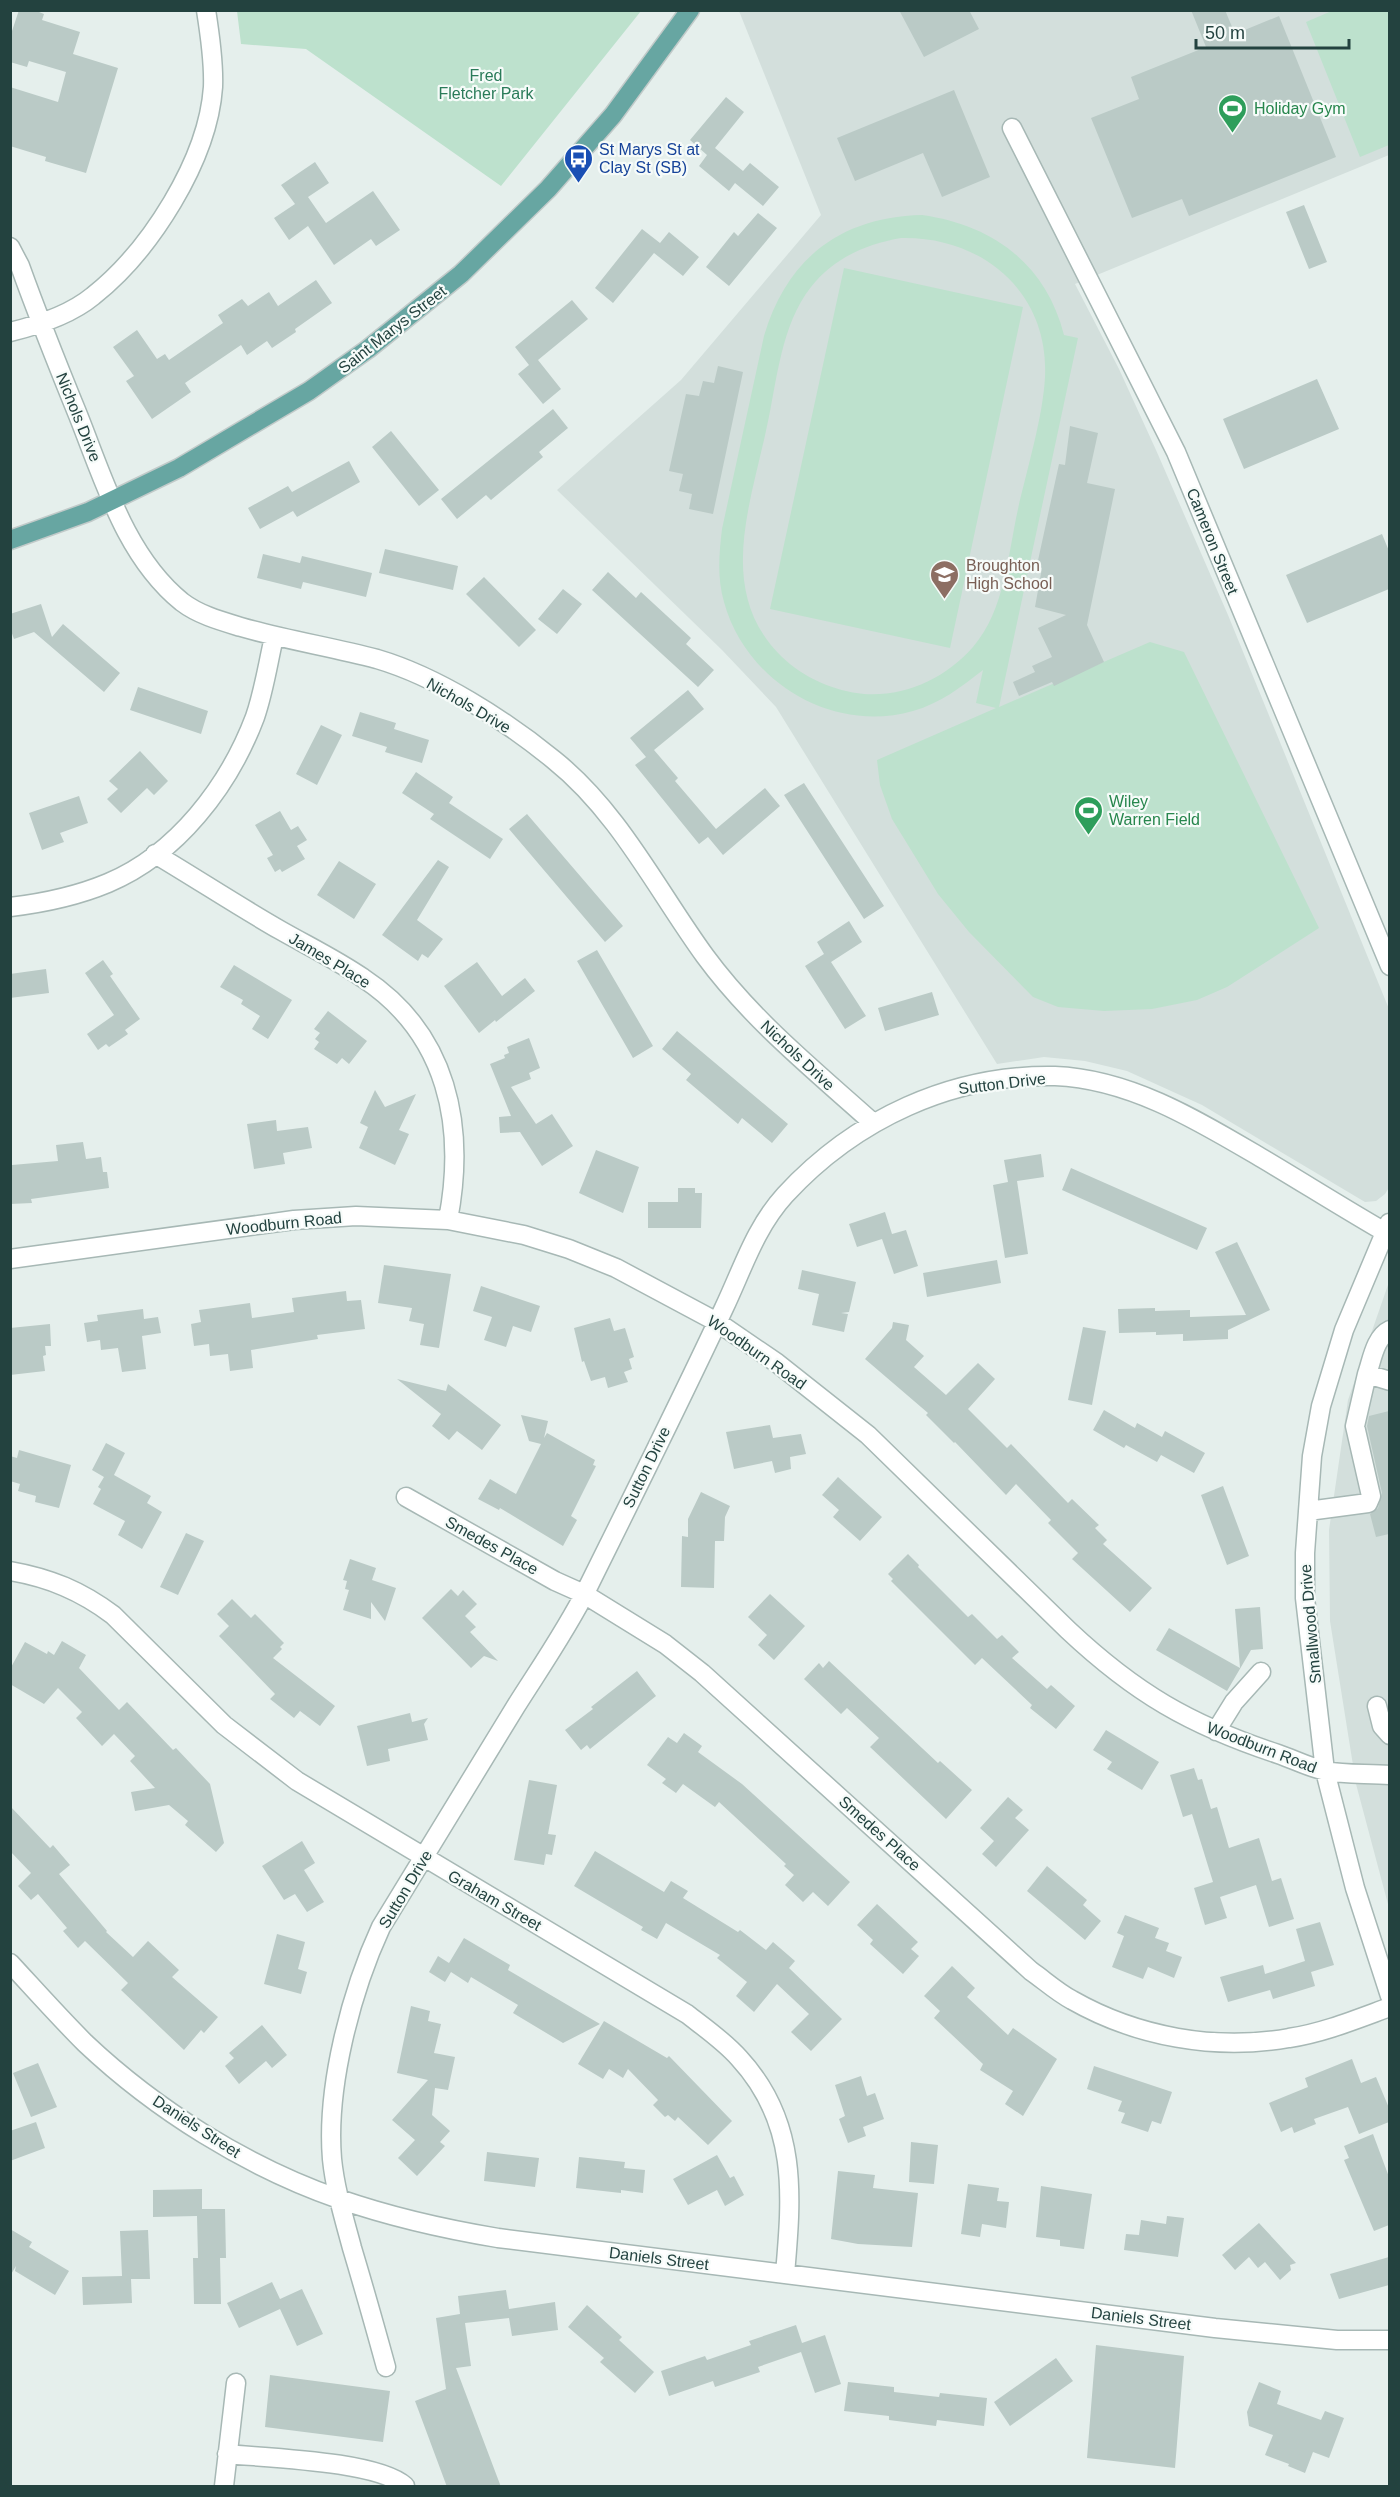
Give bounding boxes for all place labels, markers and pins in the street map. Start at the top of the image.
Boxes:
sports icon: Holiday Gym [1217,92,1249,134]
place label: Holiday Gym [1254,100,1346,117]
place label: St Marys St at Clay St (SB) [599,141,700,176]
bus stop icon: St Marys St at Clay St (SB) [562,142,594,184]
place label: Broughton High School [966,557,1052,592]
school or university icon: Broughton High School [929,558,961,600]
place label: Wiley Warren Field [1109,793,1200,828]
sports icon: Wiley Warren Field [1072,794,1104,836]

